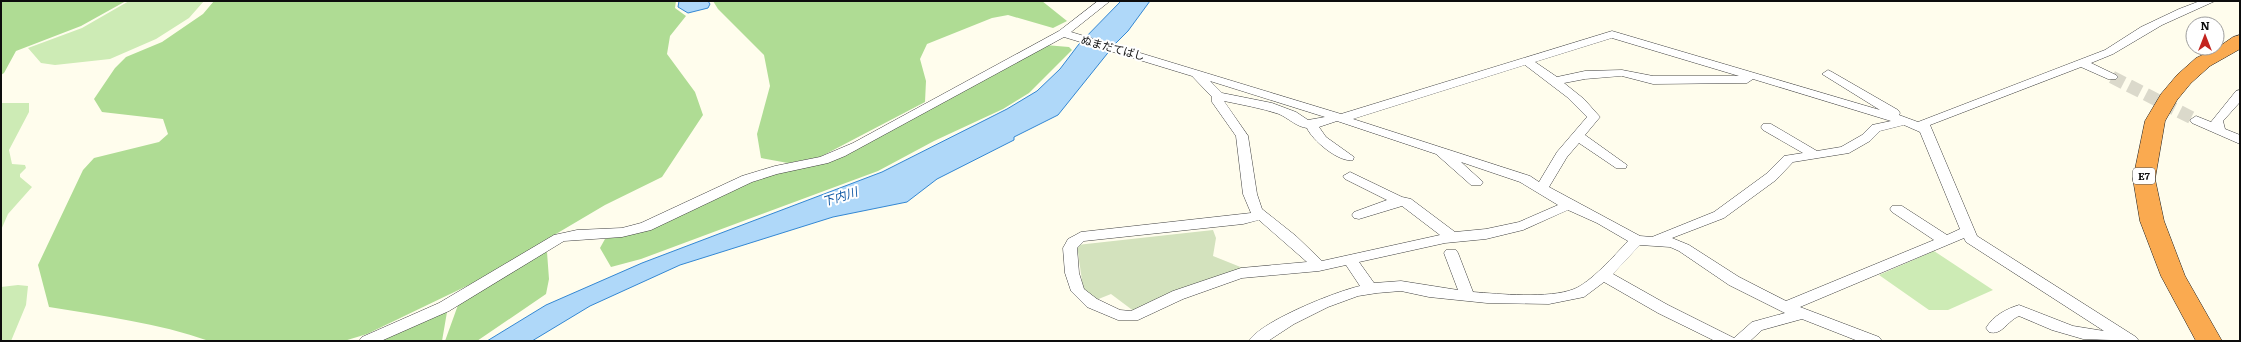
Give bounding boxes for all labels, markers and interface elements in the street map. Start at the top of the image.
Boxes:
north arrow [2185,16,2225,56]
text: N [2200,17,2210,33]
street label: ぬまだてばし [1079,31,1147,63]
road number: E7 [2133,168,2155,184]
water label: 下内川 [820,181,861,210]

